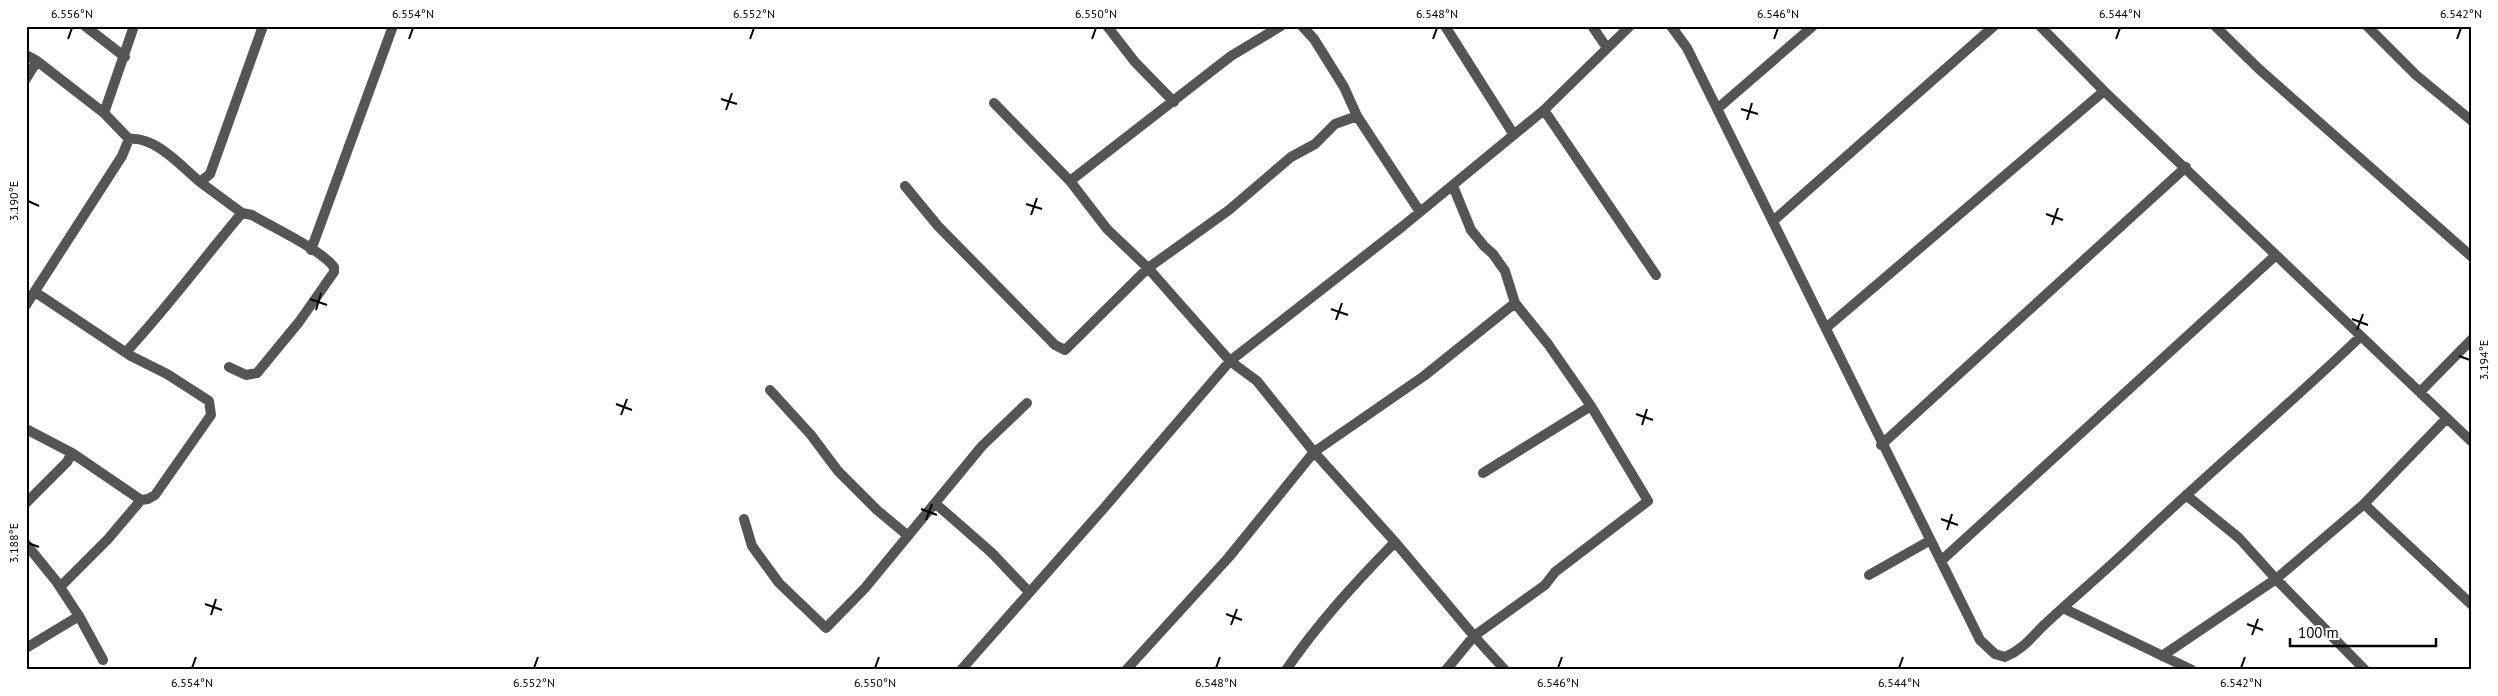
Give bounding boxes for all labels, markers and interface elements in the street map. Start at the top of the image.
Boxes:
text: 6.556°N [51,6,93,21]
text: 6.554°N [392,6,434,21]
text: 6.552°N [733,6,775,21]
text: 6.550°N [1075,6,1117,21]
text: 6.548°N [1416,6,1458,21]
text: 6.546°N [1757,6,1799,21]
text: 6.544°N [2099,6,2141,21]
text: 6.542°N [2440,6,2482,21]
text: 3.190°E [6,181,21,221]
text: 3.194°E [2476,340,2491,380]
text: 3.188°E [6,523,21,563]
scale bar [2290,616,2437,648]
text: 100 m [2298,623,2339,642]
text: 6.554°N [171,675,213,690]
text: 6.552°N [513,675,555,690]
text: 6.550°N [854,675,896,690]
text: 6.548°N [1195,675,1237,690]
text: 6.546°N [1537,675,1579,690]
text: 6.544°N [1878,675,1920,690]
text: 6.542°N [2220,675,2262,690]

